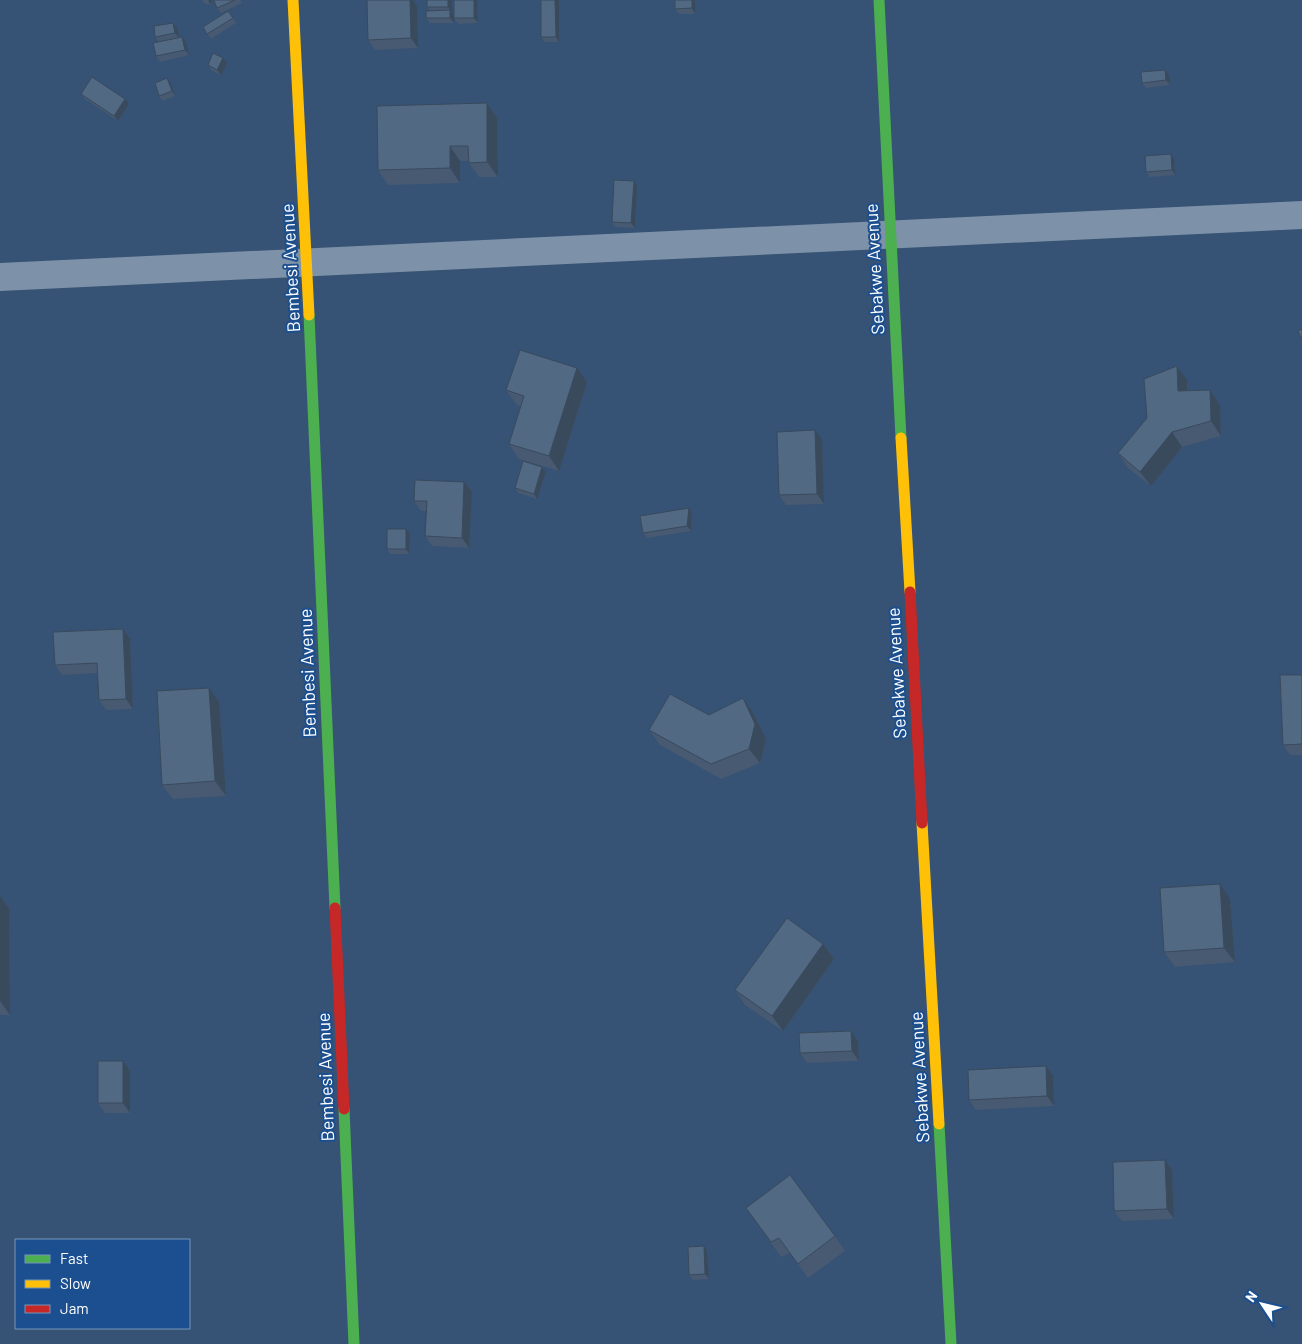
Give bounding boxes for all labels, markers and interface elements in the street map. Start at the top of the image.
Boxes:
street label: Bembesi Avenue [276,203,304,333]
street label: Sebakwe Avenue [860,203,888,335]
street label: Sebakwe Avenue [882,607,910,739]
street label: Bembesi Avenue [294,608,320,738]
street label: Sebakwe Avenue [905,1011,933,1143]
street label: Bembesi Avenue [312,1012,338,1142]
legend [15,1239,190,1329]
text: Fast [60,1249,88,1267]
text: Slow [60,1274,91,1292]
north arrow [1237,1279,1287,1329]
text: N [1241,1288,1261,1305]
text: Jam [60,1299,89,1317]

